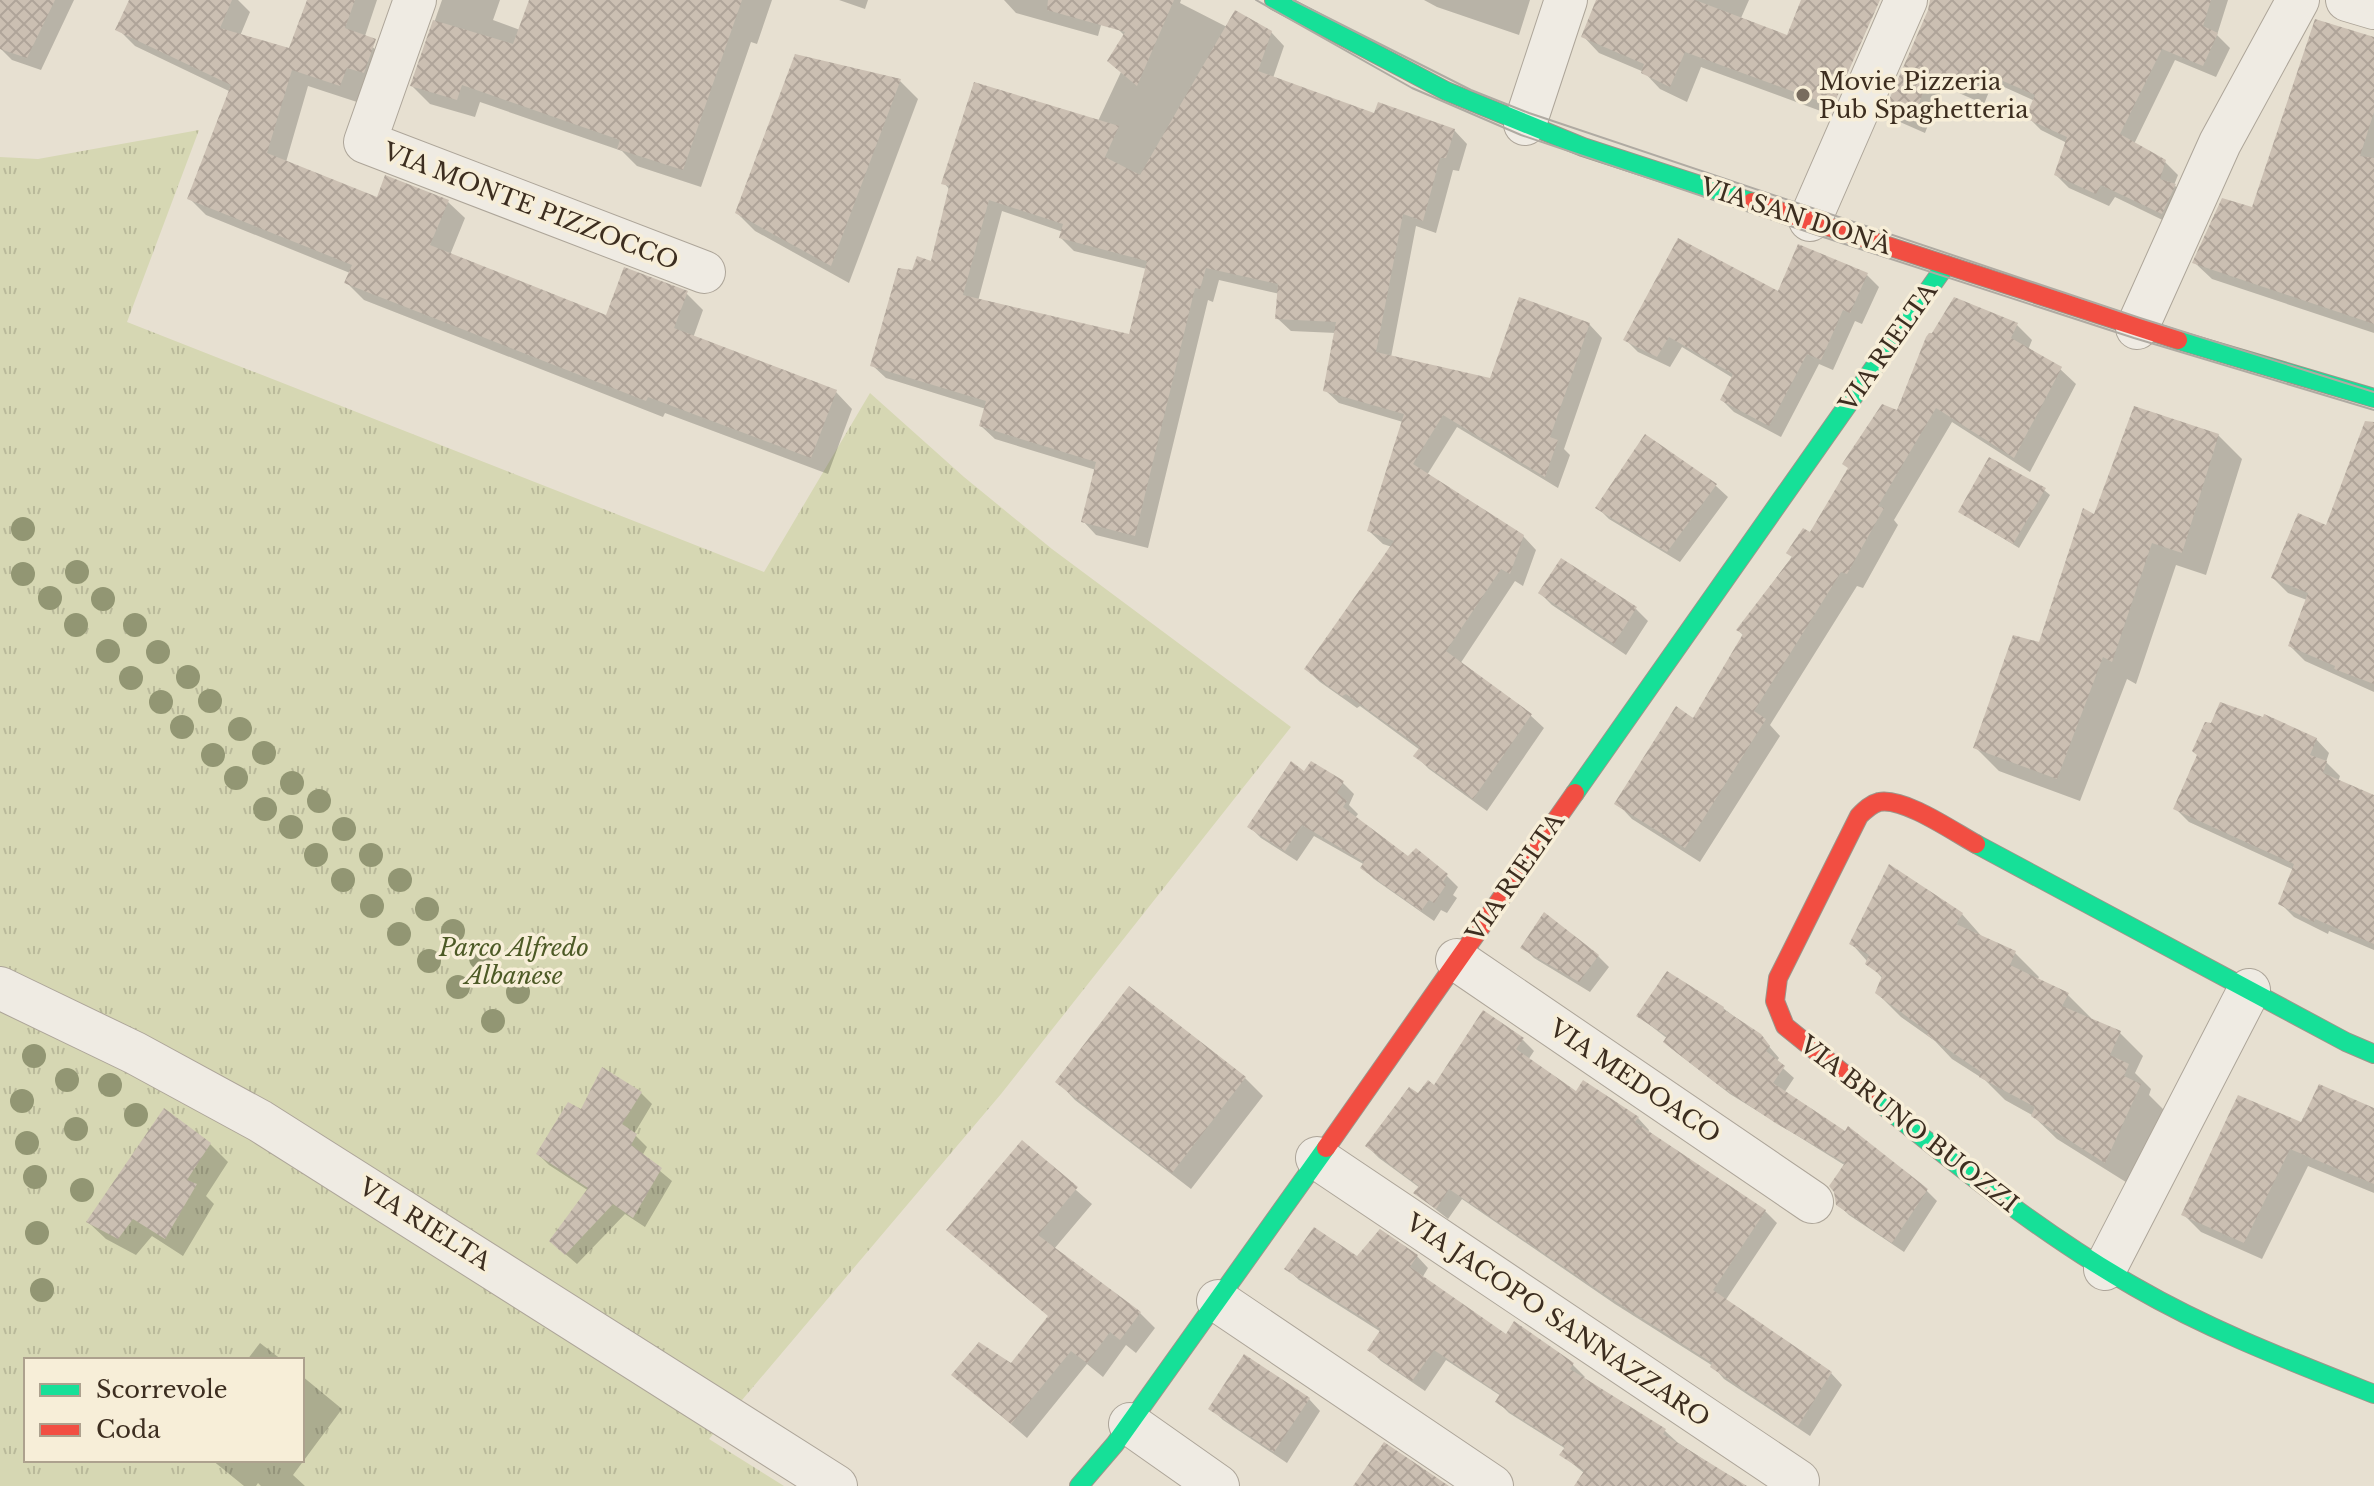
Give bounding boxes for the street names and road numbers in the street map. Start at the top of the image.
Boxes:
street label: VIA MONTE PIZZOCCO [378,136,683,276]
street label: VIA SAN DONÀ [1696,171,1896,261]
street label: VIA RIELTA [1832,277,1943,418]
street label: VIA RIELTA [1459,807,1570,948]
street label: VIA MEDOACO [1543,1013,1726,1149]
street label: VIA BRUNO BUOZZI [1793,1029,2024,1218]
street label: VIA RIELTA [353,1171,497,1276]
street label: VIA JACOPO SANNAZZARO [1400,1207,1715,1433]

